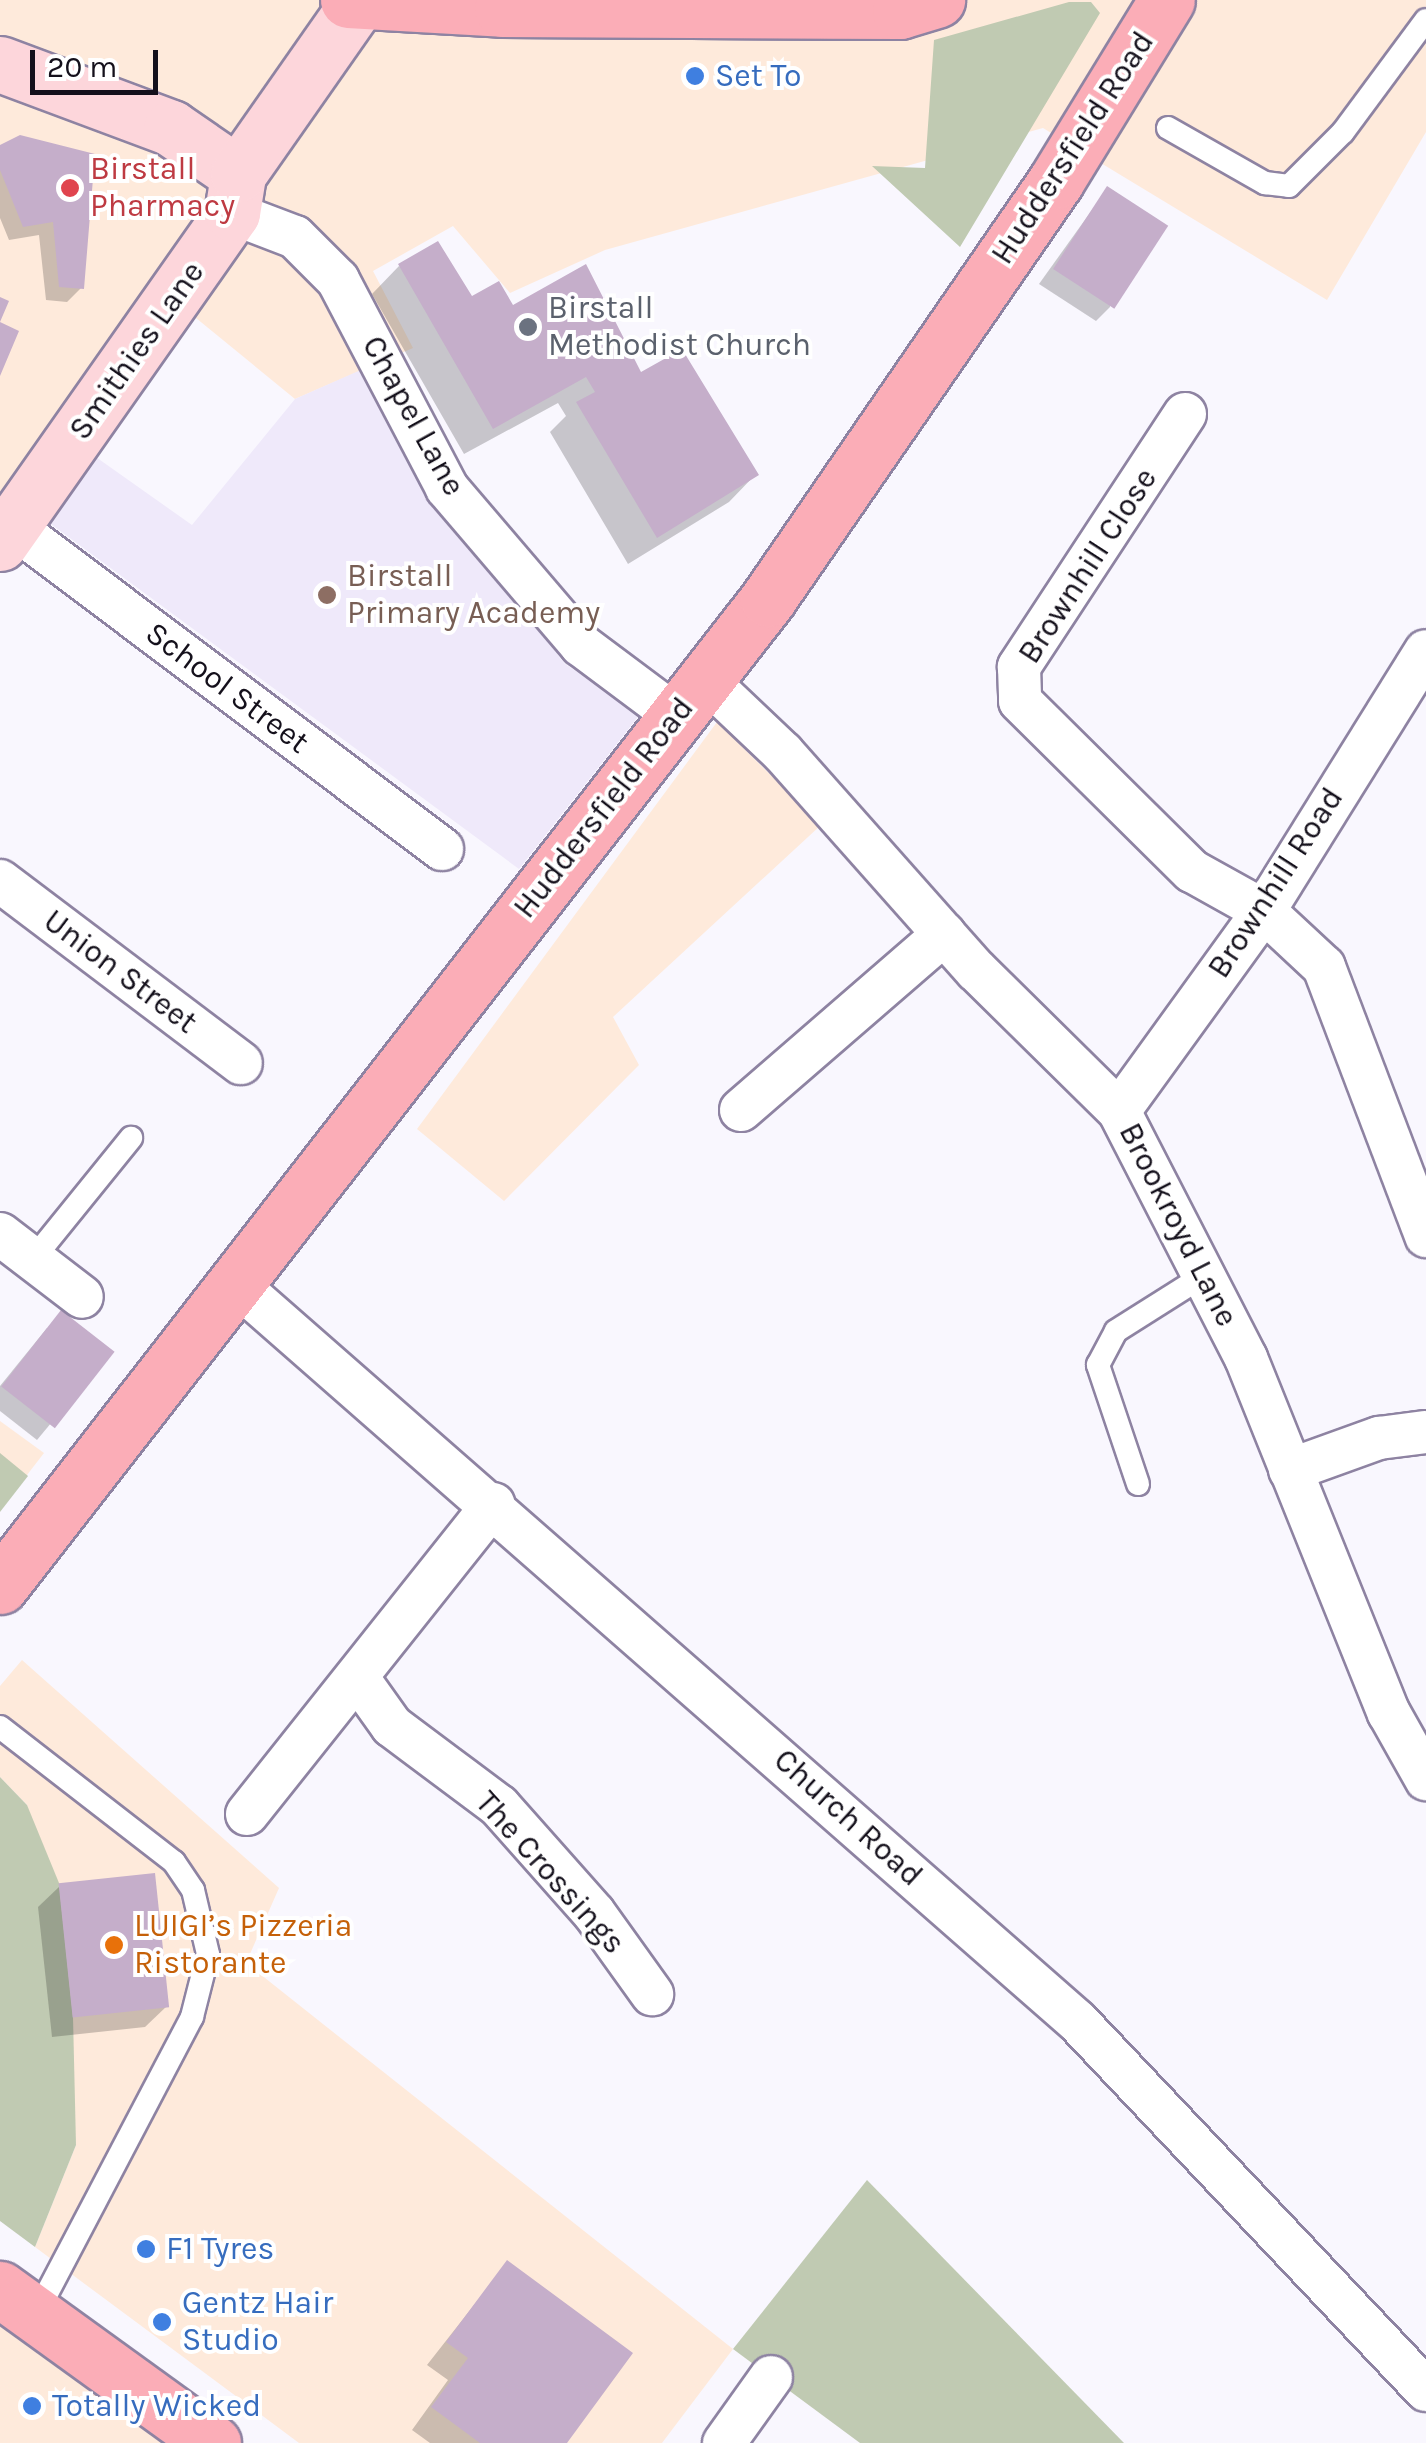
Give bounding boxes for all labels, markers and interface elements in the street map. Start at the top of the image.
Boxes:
street label: Huddersfield Road [983,24,1163,272]
scale bar [35,30,162,92]
text: 20 m [47,49,117,85]
place label: Set To [715,57,801,95]
marker: Set To [684,65,706,87]
place label: Birstall Pharmacy [90,151,235,226]
marker: Birstall Pharmacy [59,177,81,199]
street label: Smithies Lane [61,254,213,448]
place label: Birstall Methodist Church [548,290,811,365]
marker: Birstall Methodist Church [517,316,539,338]
street label: Chapel Lane [353,329,473,503]
street label: Brownhill Close [1011,461,1165,671]
place label: Birstall Primary Academy [347,558,600,633]
marker: Birstall Primary Academy [316,584,338,606]
street label: School Street [138,614,316,762]
street label: Huddersfield Road [506,690,702,926]
street label: Brownhill Road [1200,781,1352,985]
street label: Union Street [36,902,204,1042]
street label: Brookroyd Lane [1110,1117,1246,1333]
street label: Church Road [766,1741,930,1895]
street label: The Crossings [467,1784,633,1962]
place label: LUIGI’s Pizzeria Ristorante [134,1908,352,1983]
marker: LUIGI’s Pizzeria Ristorante [103,1934,125,1956]
place label: F1 Tyres [166,2230,274,2268]
marker: F1 Tyres [135,2238,157,2260]
place label: Gentz Hair Studio [182,2285,333,2360]
marker: Gentz Hair Studio [151,2311,173,2333]
place label: Totally Wicked [52,2387,261,2425]
marker: Totally Wicked [21,2395,43,2417]

